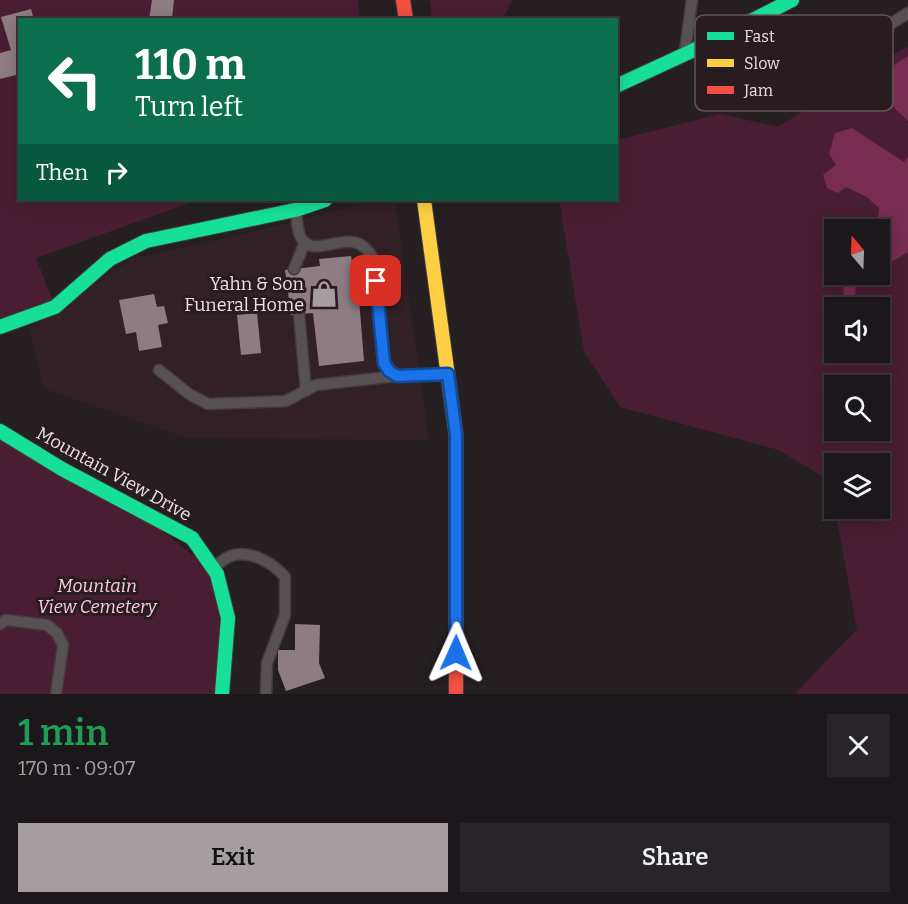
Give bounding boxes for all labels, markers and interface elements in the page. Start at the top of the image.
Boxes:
legend [695,15,893,111]
text: Fast [744,27,775,46]
text: 110 m [135,40,246,90]
icon: left [36,42,114,120]
text: Slow [744,54,780,73]
text: Jam [743,81,773,100]
text: Turn left [135,91,243,123]
icon: right [100,156,133,189]
text: Then [36,159,88,186]
north arrow [824,219,890,285]
map controls [824,219,890,519]
pin [350,255,401,306]
icon: arrive [359,264,392,297]
place label: Yahn & Son Funeral Home [184,273,305,316]
shop icon: Yahn & Son Funeral Home [309,279,339,309]
button: sound [824,297,890,363]
button: search [824,375,890,441]
street label: Mountain View Drive [33,422,195,526]
button: layers [824,453,890,519]
park label: Mountain View Cemetery [37,575,158,618]
position arrow [424,621,488,685]
text: 1 min [18,711,109,755]
button: close [827,714,890,777]
text: 170 m · 09:07 [18,756,135,780]
button: Exit [18,823,448,892]
button: Share [460,823,890,892]

